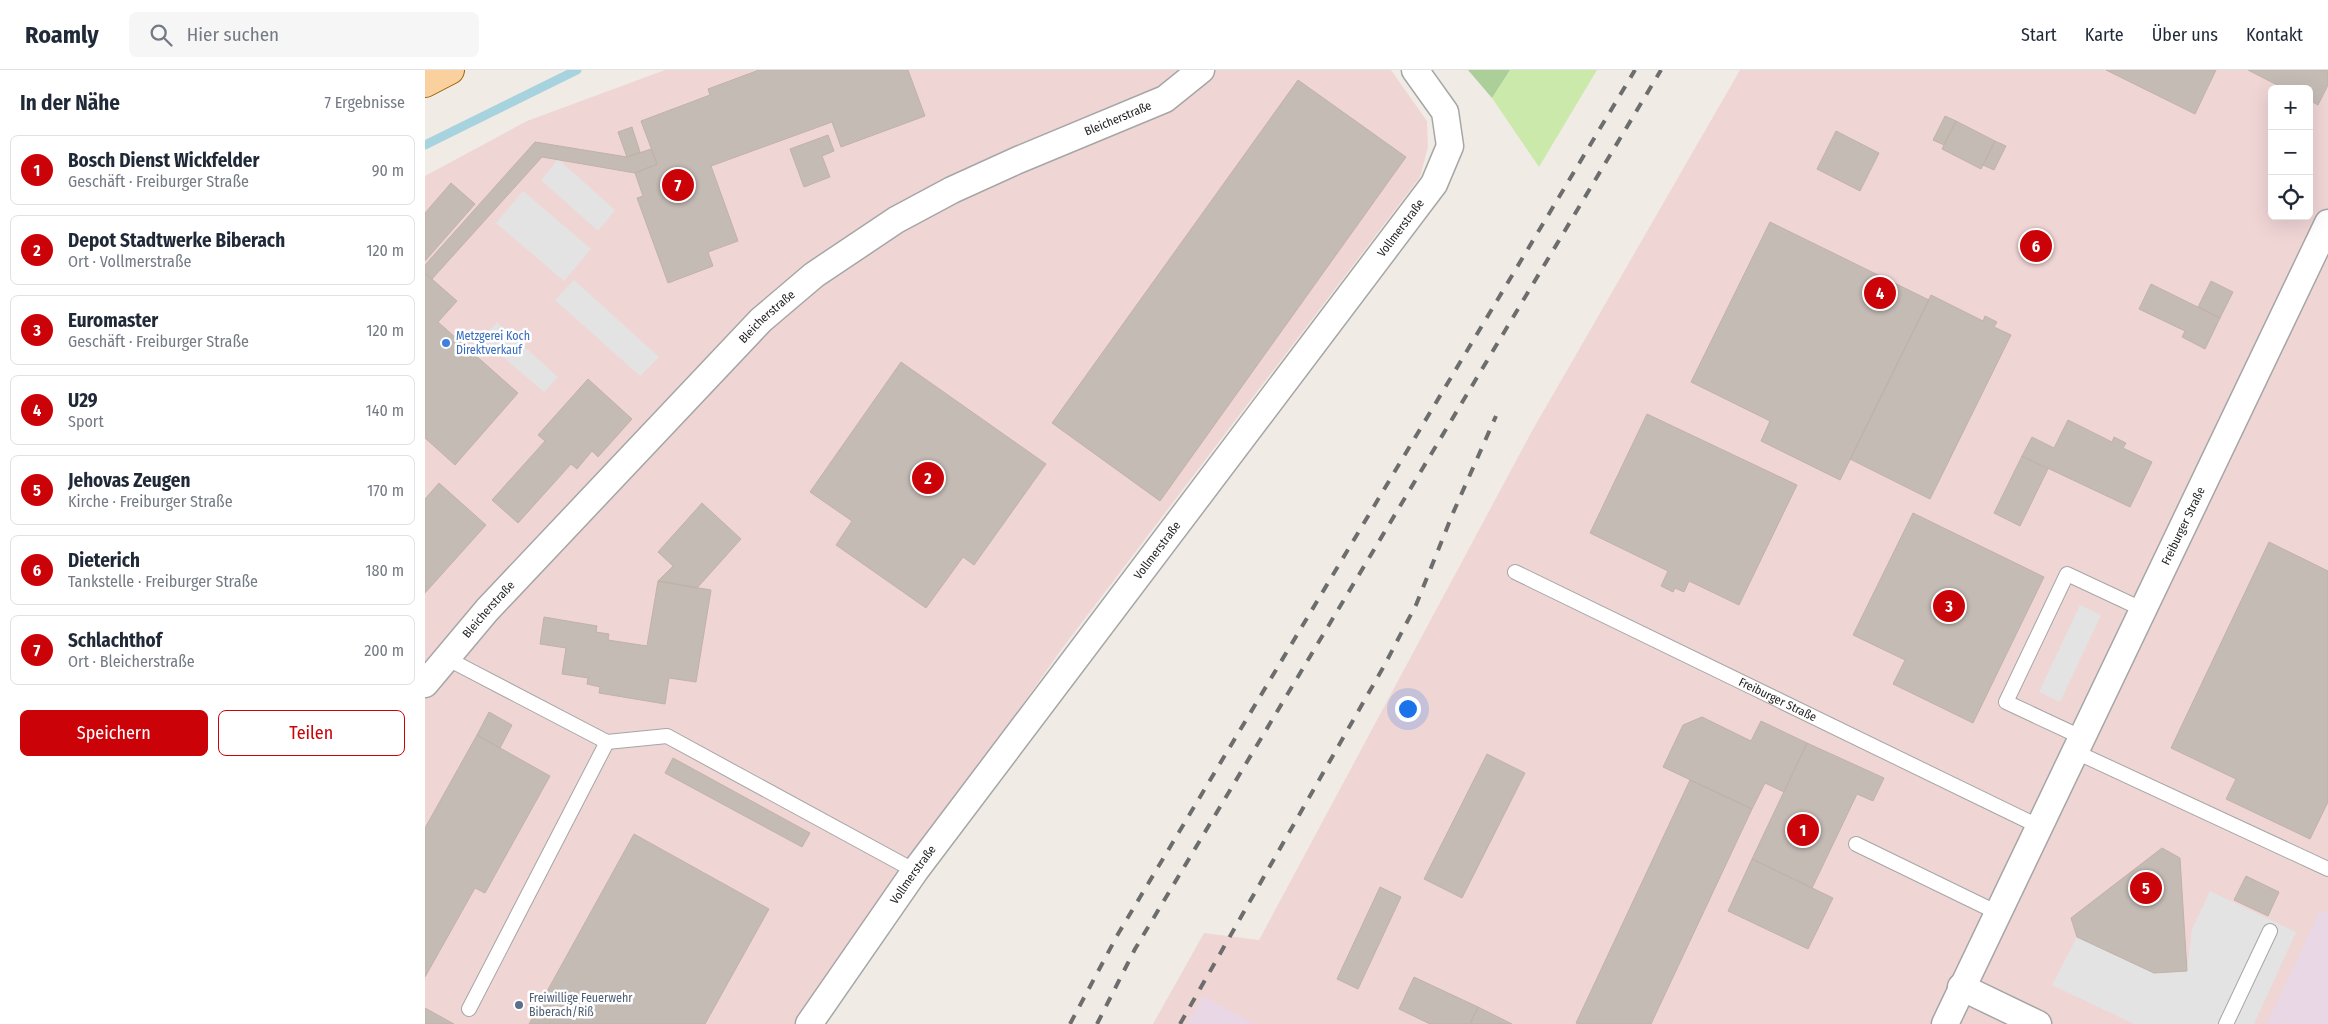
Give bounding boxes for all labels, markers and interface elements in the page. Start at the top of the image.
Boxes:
search box [129,12,479,57]
text: Roamly [25,21,99,49]
icon: search [147,21,175,49]
text: Hier suchen [187,23,279,46]
text: Start [2021,24,2057,46]
text: Karte [2085,24,2124,46]
text: Über uns [2152,24,2218,46]
text: Kontakt [2246,24,2303,46]
map controls [2268,85,2313,220]
button: + [2268,85,2313,130]
text: In der Nähe [20,90,120,116]
text: 7 Ergebnisse [325,93,405,112]
street label: Bleicherstraße [1082,98,1154,139]
button: − [2268,130,2313,175]
text: Bosch Dienst Wickfelder [68,149,259,172]
text: 1 [34,161,40,180]
text: 90 m [372,161,404,180]
pin: 7 [662,166,694,204]
text: Geschäft · Freiburger Straße [68,172,249,191]
button: locate [2268,175,2313,220]
street label: Vollmerstraße [1374,196,1427,260]
pin: 6 [2020,227,2052,265]
text: Depot Stadtwerke Biberach [68,229,285,252]
text: 2 [33,241,41,260]
text: 120 m [366,241,404,260]
text: Ort · Vollmerstraße [68,252,191,271]
pin: 4 [1864,274,1896,312]
street label: Bleicherstraße [736,287,798,346]
text: Euromaster [68,309,158,332]
text: 3 [33,321,41,340]
text: 120 m [366,321,404,340]
place label: Metzgerei Koch Direktverkauf [456,329,530,357]
text: Geschäft · Freiburger Straße [68,332,249,351]
marker: Metzgerei Koch Direktverkauf [440,337,452,349]
text: U29 [68,389,98,412]
text: 4 [33,401,41,420]
text: 140 m [366,401,404,420]
text: Sport [68,412,104,431]
pin: 2 [912,459,944,497]
text: Jehovas Zeugen [68,469,190,492]
text: 5 [33,481,41,500]
text: 170 m [367,481,404,500]
street label: Freiburger Straße [2159,485,2208,567]
text: Kirche · Freiburger Straße [68,492,233,511]
street label: Vollmerstraße [1131,519,1184,582]
text: Dieterich [68,549,140,572]
text: 6 [33,561,41,580]
text: 180 m [365,561,404,580]
text: Tankstelle · Freiburger Straße [68,572,258,591]
street label: Bleicherstraße [460,578,518,641]
pin: 3 [1933,587,1965,625]
text: Schlachthof [68,629,162,652]
text: 7 [34,641,40,660]
text: 200 m [364,641,404,660]
text: Ort · Bleicherstraße [68,652,195,671]
street label: Freiburger Straße [1736,675,1819,724]
your location [1395,696,1421,722]
button: Speichern [20,710,208,756]
button: Teilen [218,710,405,756]
pin: 1 [1787,811,1819,849]
street label: Vollmerstraße [887,843,939,907]
pin: 5 [2130,869,2162,907]
place label: Freiwillige Feuerwehr Biberach/Riß [529,991,633,1019]
marker: Freiwillige Feuerwehr Biberach/Riß [513,999,525,1011]

